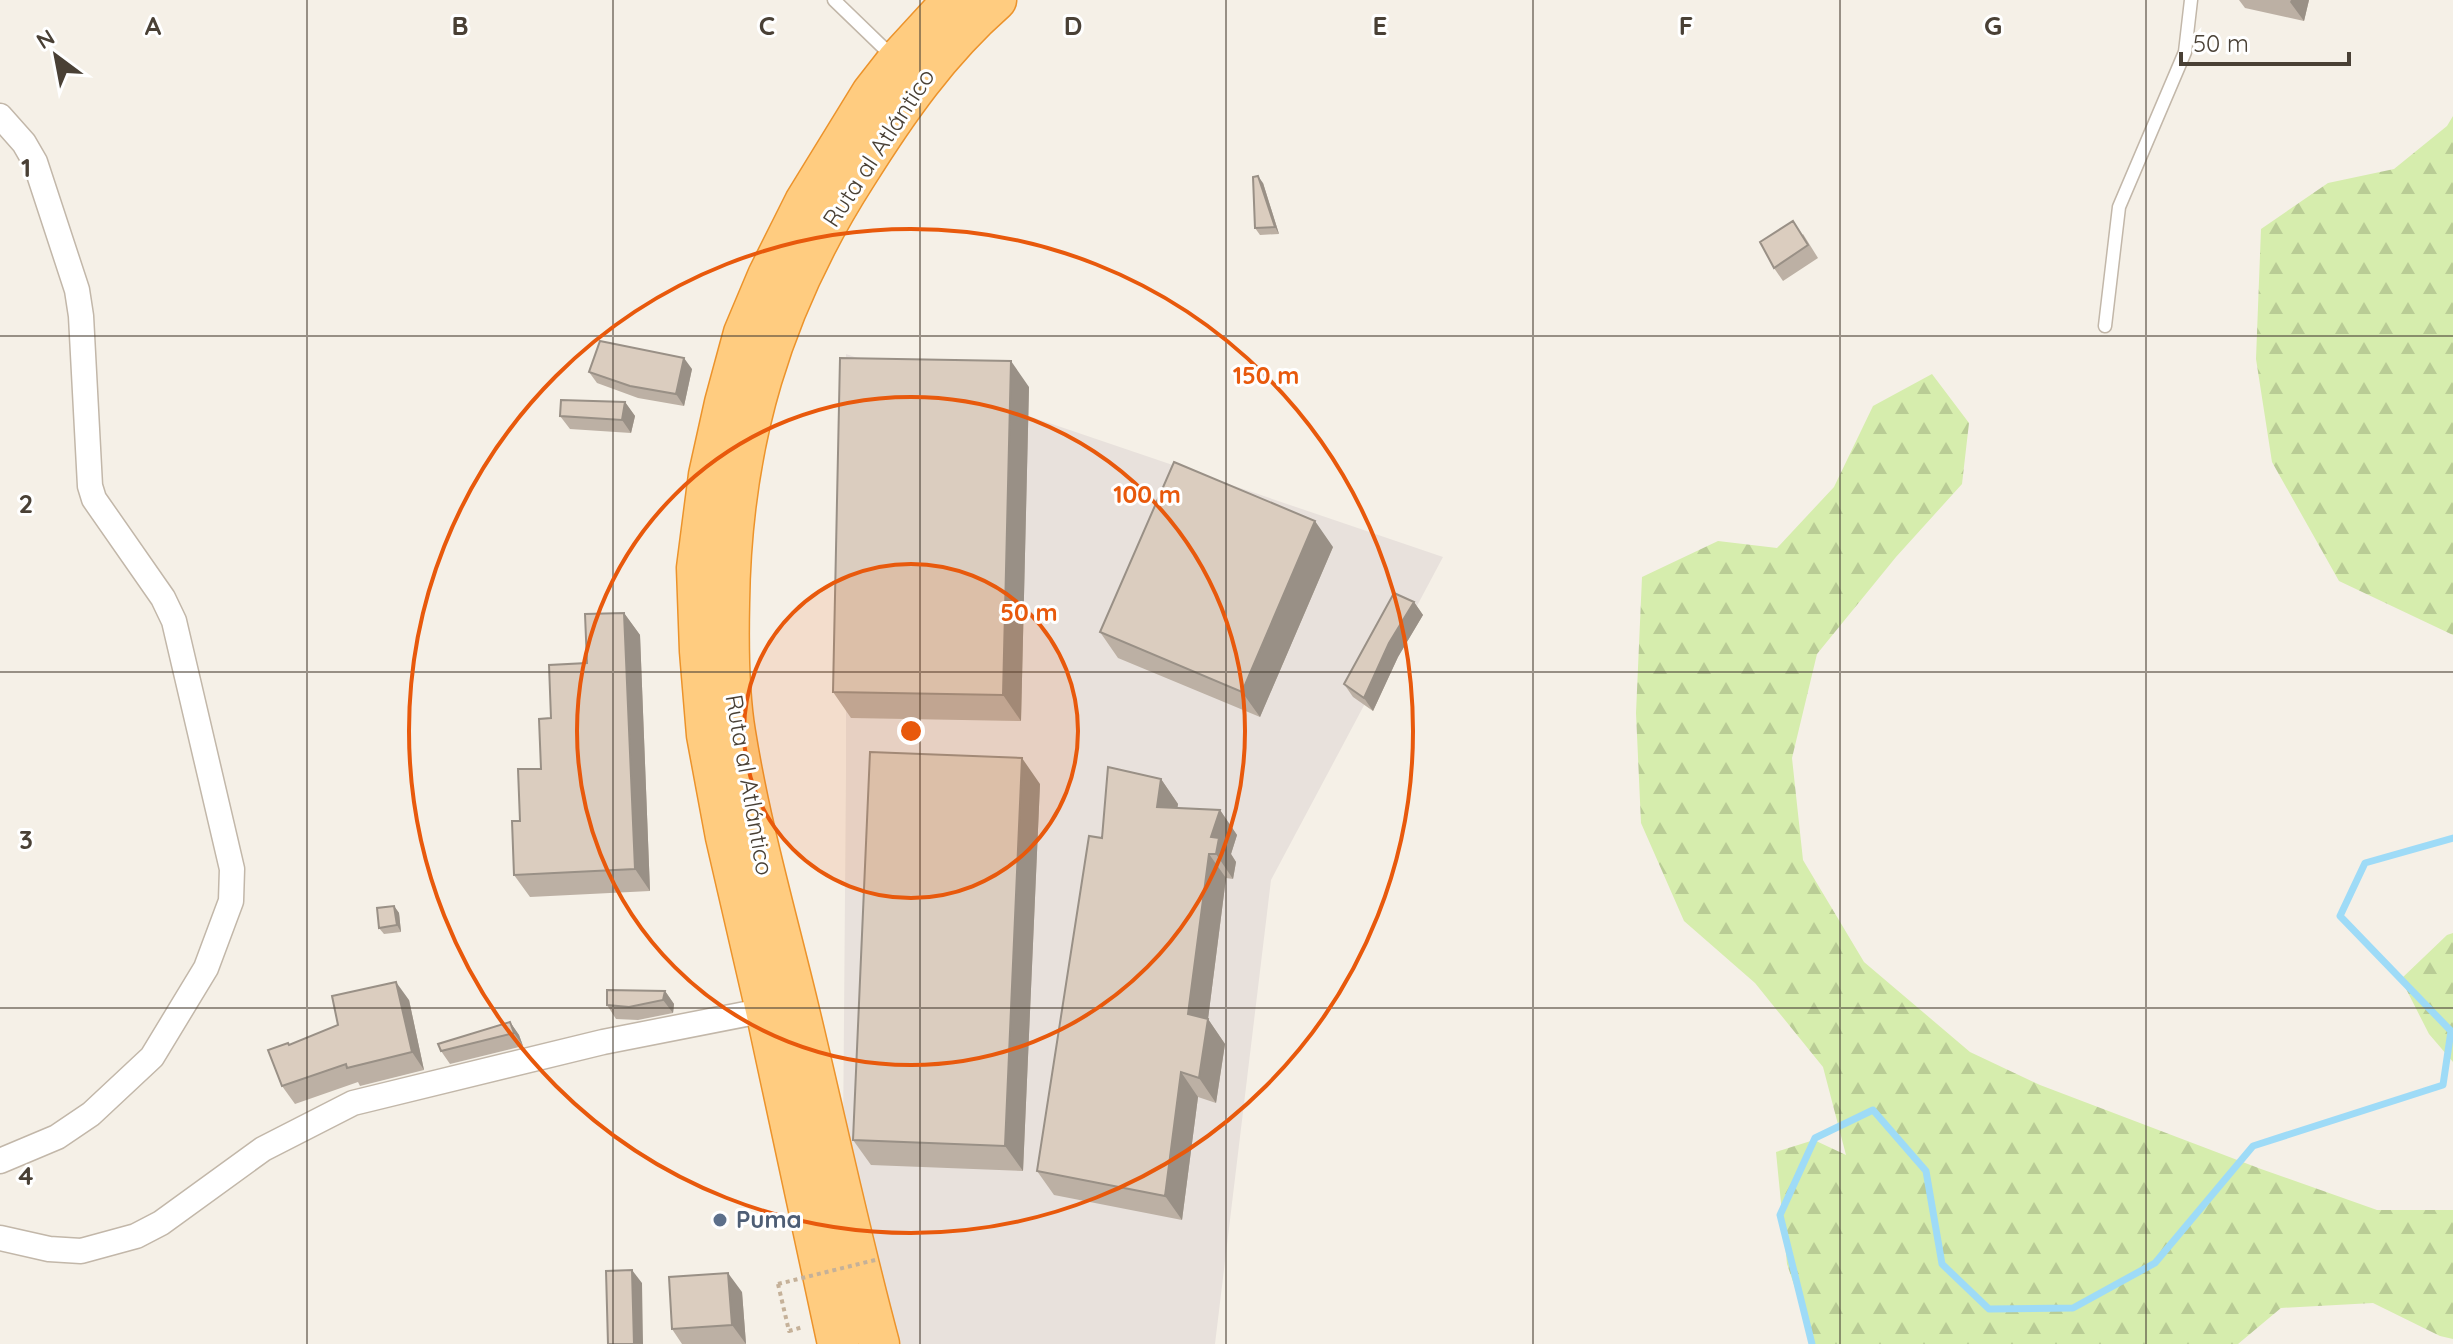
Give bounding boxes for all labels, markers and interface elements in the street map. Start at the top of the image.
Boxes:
text: A [145,9,162,42]
text: B [451,9,469,42]
text: C [759,9,775,42]
text: D [1064,9,1082,42]
text: E [1373,9,1387,42]
text: F [1679,9,1693,42]
text: G [1984,9,2002,42]
north arrow [16,16,96,96]
scale bar [2181,16,2349,66]
text: N [31,23,60,55]
text: 50 m [2193,28,2249,58]
street label: Ruta al Atlántico [816,63,941,232]
text: 1 [21,151,31,184]
text: 150 m [1233,360,1299,390]
text: 100 m [1113,479,1181,509]
text: 2 [19,487,33,520]
text: 50 m [1000,597,1058,627]
street label: Ruta al Atlántico [719,692,781,878]
centre of rings [897,717,925,745]
text: 3 [19,823,33,856]
text: 4 [18,1159,34,1192]
place label: Puma [736,1204,802,1234]
marker: Puma [711,1211,729,1229]

